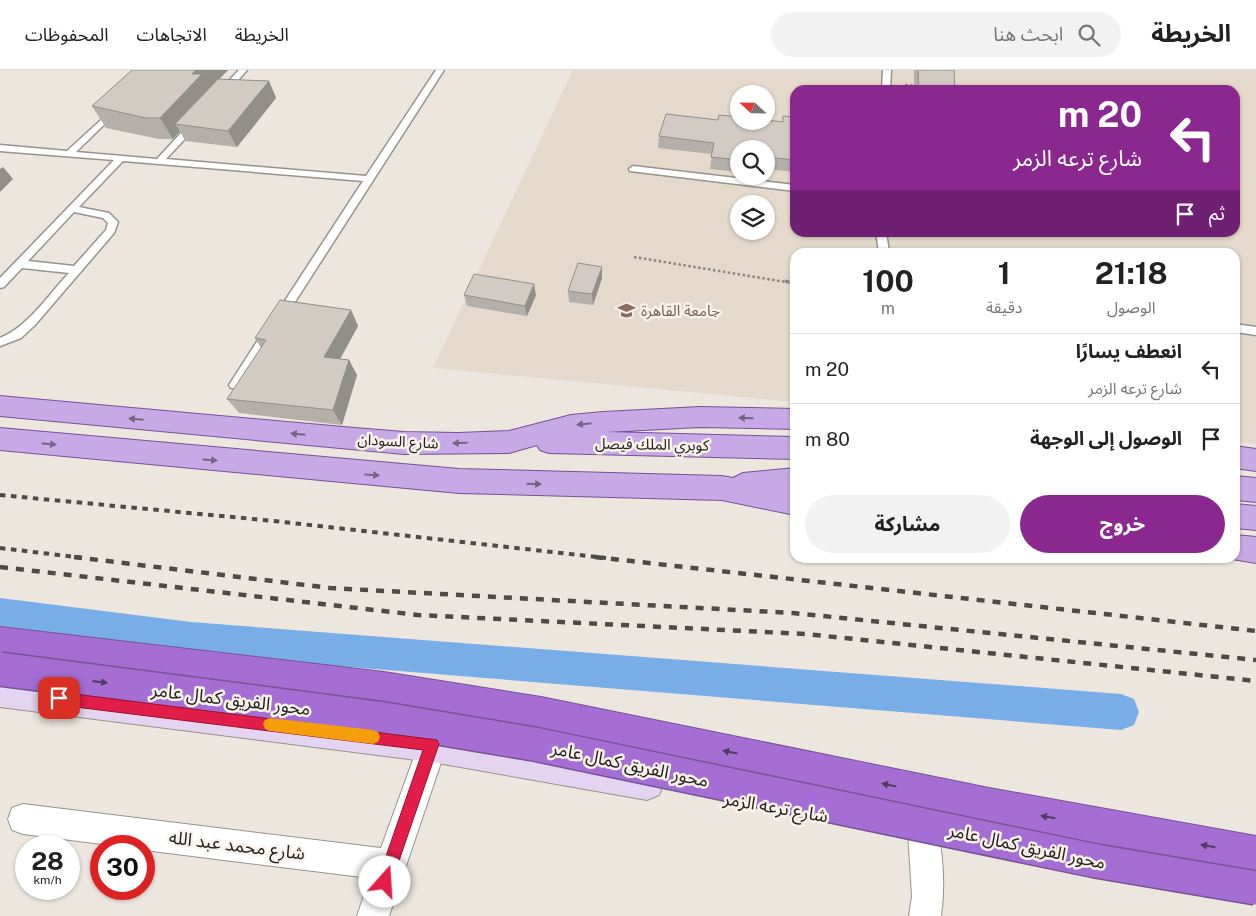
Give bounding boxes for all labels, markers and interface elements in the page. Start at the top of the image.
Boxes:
search box [771,12,1121,57]
text: الخريطة [1151,19,1231,47]
icon: search [1075,21,1103,49]
text: ابحث هنا [993,23,1063,45]
text: المحفوظات [25,24,109,45]
text: الاتجاهات [137,24,207,45]
text: الخريطة [235,24,289,45]
north arrow [730,85,775,130]
map controls [730,85,775,240]
text: 20 m [1058,94,1142,135]
icon: left [1160,105,1225,170]
button: search [730,140,775,185]
text: شارع ترعه الزمر [1013,145,1142,171]
button: layers [730,195,775,240]
icon: arrive [1171,200,1199,228]
text: ثم [1209,202,1225,224]
text: 1 [998,255,1011,291]
text: 21:18 [1095,255,1168,291]
text: 100 [862,263,914,299]
text: دقيقة [986,298,1022,317]
text: الوصول [1107,298,1156,317]
text: m [881,299,895,318]
school or university icon: جامعة القاهرة [617,300,637,320]
place label: جامعة القاهرة [641,302,720,320]
text: انعطف يسارًا [1076,340,1182,362]
icon: left [1197,355,1225,383]
text: 20 m [805,358,849,380]
text: شارع ترعه الزمر [1088,379,1182,398]
one-way arrow [738,413,754,421]
one-way arrow [128,415,144,423]
one-way arrow [576,420,592,428]
icon: arrive [1197,425,1225,453]
text: الوصول إلى الوجهة [1030,427,1182,449]
text: 80 m [805,428,850,450]
one-way arrow [290,430,306,438]
street label: شارع السودان [357,430,439,456]
street label: كوبري الملك فيصل [595,435,710,457]
one-way arrow [41,440,57,448]
one-way arrow [452,440,468,448]
one-way arrow [203,456,219,464]
one-way arrow [364,471,380,479]
one-way arrow [527,481,543,489]
button: مشاركة [805,495,1010,553]
button: خروج [1020,495,1225,553]
pin [38,677,80,719]
one-way arrow [93,678,109,686]
street label: محور الفريق كمال عامر [149,679,312,720]
icon: arrive [45,684,73,712]
street label: محور الفريق كمال عامر [548,737,710,792]
one-way arrow [722,748,737,756]
one-way arrow [881,781,896,789]
street label: شارع ترعه الزمر [720,787,830,830]
one-way arrow [1040,812,1056,820]
street label: محور الفريق كمال عامر [945,819,1107,874]
street label: شارع محمد عبد الله [167,826,306,868]
speed limit sign: 30 [90,835,155,900]
one-way arrow [1200,842,1216,850]
text: 28 [31,846,64,876]
position arrow [358,855,410,907]
text: km/h [33,873,62,887]

